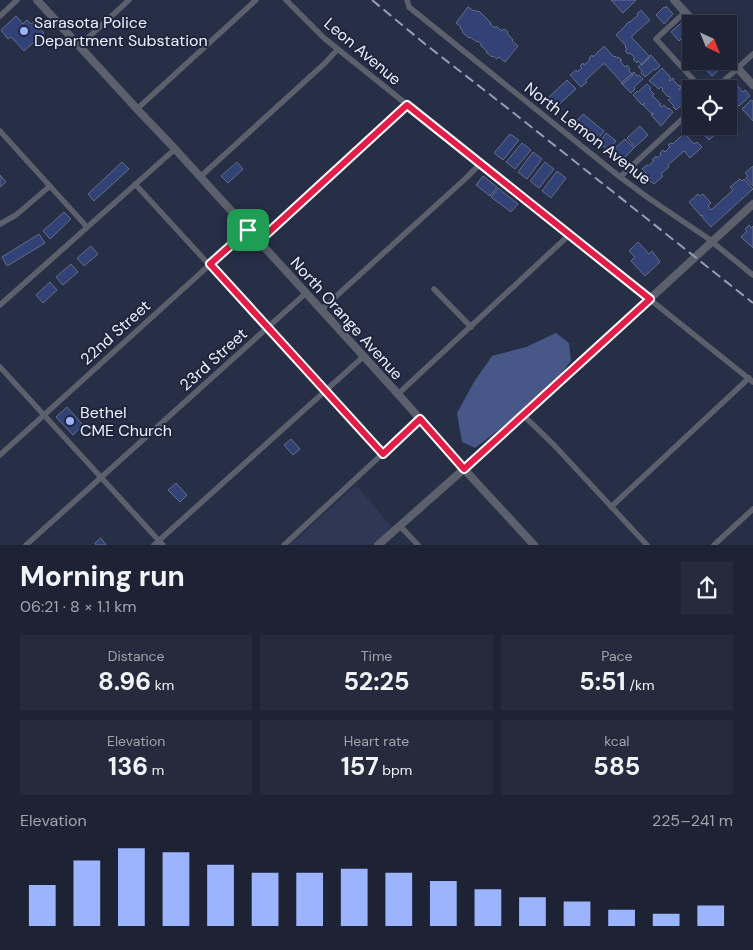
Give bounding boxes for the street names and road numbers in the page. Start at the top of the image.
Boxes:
street label: Leon Avenue [320,13,406,90]
street label: North Lemon Avenue [520,77,655,189]
street label: North Orange Avenue [286,252,408,384]
street label: 22nd Street [76,295,155,369]
street label: 23rd Street [175,323,252,395]

